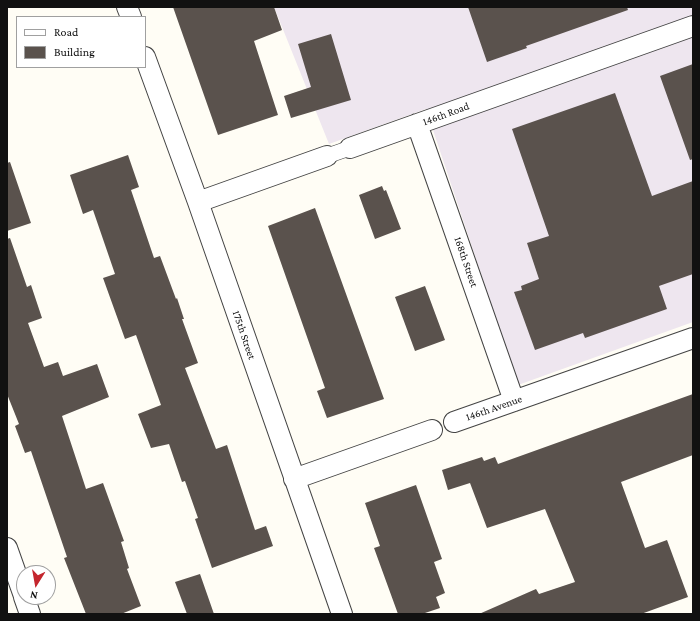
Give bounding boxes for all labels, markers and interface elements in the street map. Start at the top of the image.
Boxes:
legend [16,16,146,68]
text: Road [54,25,78,39]
text: Building [54,45,95,59]
street label: 146th Road [421,99,471,129]
street label: 168th Street [451,235,481,289]
street label: 175th Street [229,309,259,361]
street label: 146th Avenue [464,392,524,424]
north arrow [16,565,56,605]
text: N [29,589,39,602]

